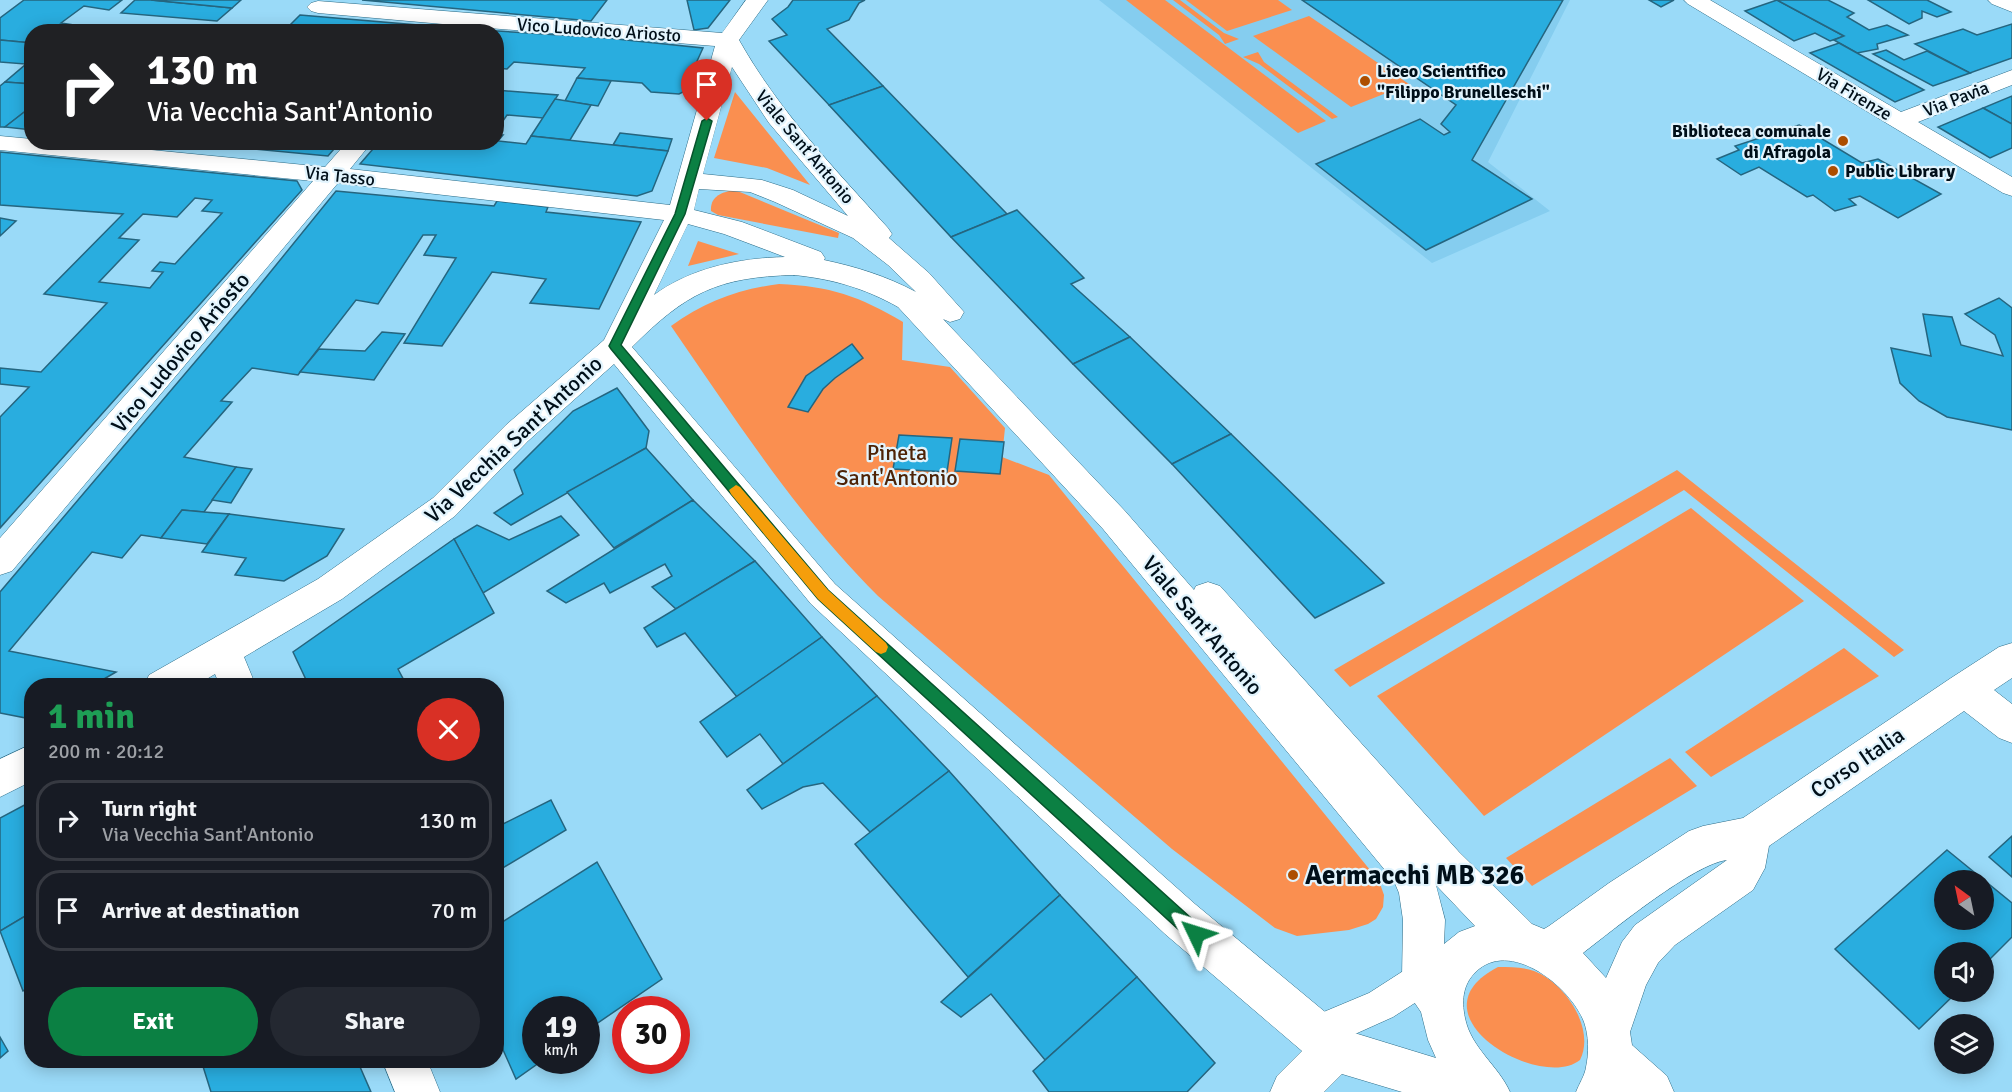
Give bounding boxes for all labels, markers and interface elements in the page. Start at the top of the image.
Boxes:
street label: Vico Ludovico Ariosto [516,13,682,47]
text: 130 m [147,45,258,96]
icon: right [48,48,126,126]
pin [681,59,732,121]
place label: Liceo Scientifico "Filippo Brunelleschi" [1377,60,1550,103]
street label: Via Firenze [1812,63,1896,125]
icon: arrive [690,68,723,101]
marker: Liceo Scientifico "Filippo Brunelleschi" [1358,74,1372,88]
street label: Via Pavia [1920,76,1992,122]
street label: Viale Sant'Antonio [751,86,859,208]
text: Via Vecchia Sant'Antonio [147,96,433,129]
place label: Biblioteca comunale di Afragola [1672,120,1831,163]
marker: Biblioteca comunale di Afragola [1836,134,1850,148]
place label: Public Library [1845,160,1955,182]
street label: Via Tasso [304,161,376,191]
marker: Public Library [1826,164,1840,178]
street label: Vico Ludovico Ariosto [105,267,255,438]
street label: Via Vecchia Sant'Antonio [419,350,608,529]
park label: Pineta Sant'Antonio [836,439,958,491]
street label: Viale Sant'Antonio [1137,550,1269,700]
text: 1 min [48,694,135,739]
button: close [417,698,480,761]
street label: Corso Italia [1805,721,1909,804]
text: 200 m · 20:12 [48,739,164,764]
text: Turn right [102,795,197,822]
icon: right [51,804,84,837]
text: 130 m [419,807,477,834]
text: Via Vecchia Sant'Antonio [102,822,314,847]
place label: Aermacchi MB 326 [1305,859,1524,892]
marker: Aermacchi MB 326 [1286,868,1300,882]
north arrow [1934,870,1994,930]
map controls [1934,870,1994,1074]
icon: arrive [51,894,84,927]
text: Arrive at destination [102,897,299,924]
text: 70 m [431,897,477,924]
position arrow [1164,902,1228,966]
button: sound [1934,942,1994,1002]
button: Exit [48,987,258,1056]
button: Share [270,987,480,1056]
speed limit sign: 30 [612,996,690,1074]
text: 19 [545,1009,577,1046]
button: layers [1934,1014,1994,1074]
text: km/h [544,1041,578,1059]

